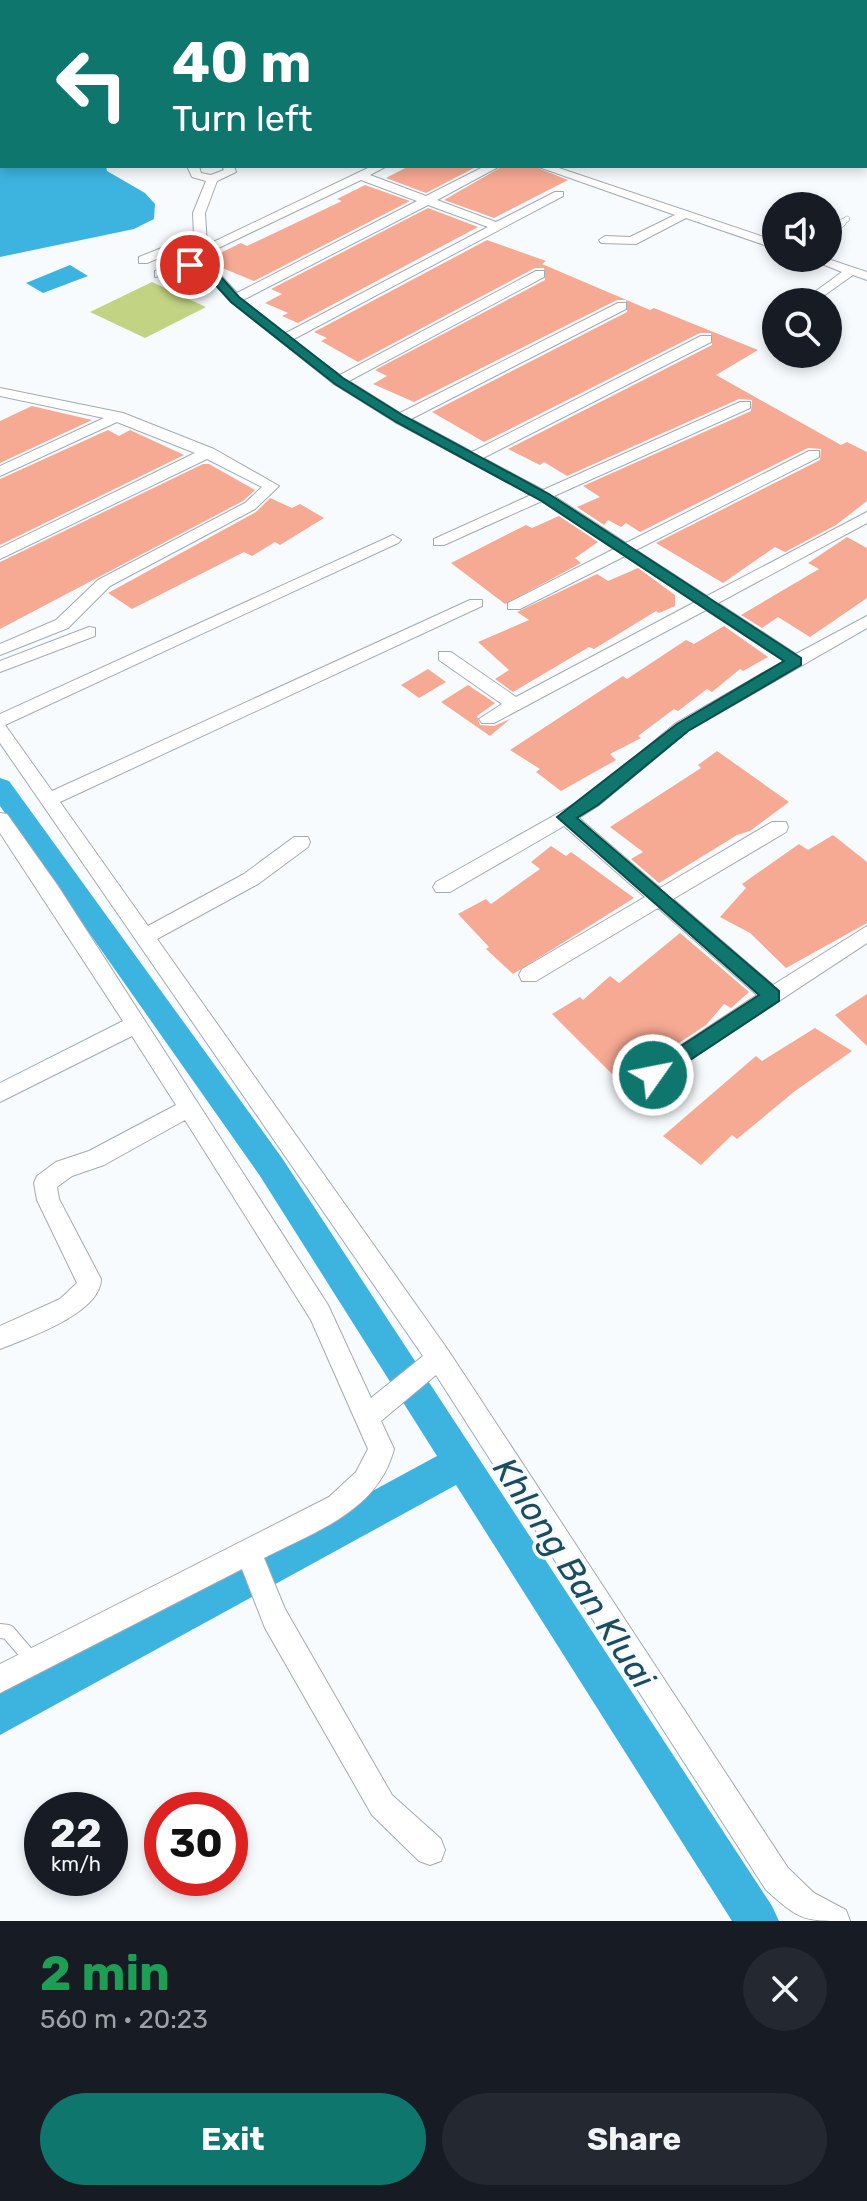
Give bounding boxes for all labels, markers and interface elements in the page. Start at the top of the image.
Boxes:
text: 40 m [172,30,312,96]
icon: left [40,32,144,136]
text: Turn left [172,97,313,140]
map controls [762,192,842,368]
button: sound [762,192,842,272]
pin [156,231,224,299]
icon: arrive [168,243,212,287]
button: search [762,288,842,368]
position arrow [611,1033,695,1117]
water label: Khlong Ban Kluai [484,1450,664,1697]
speed limit sign: 30 [144,1792,248,1896]
text: 22 [50,1810,102,1857]
text: km/h [51,1852,101,1876]
text: 2 min [40,1945,170,2002]
button: close [743,1947,827,2031]
text: 560 m · 20:23 [40,2004,208,2035]
button: Exit [40,2093,426,2185]
button: Share [442,2093,827,2185]

